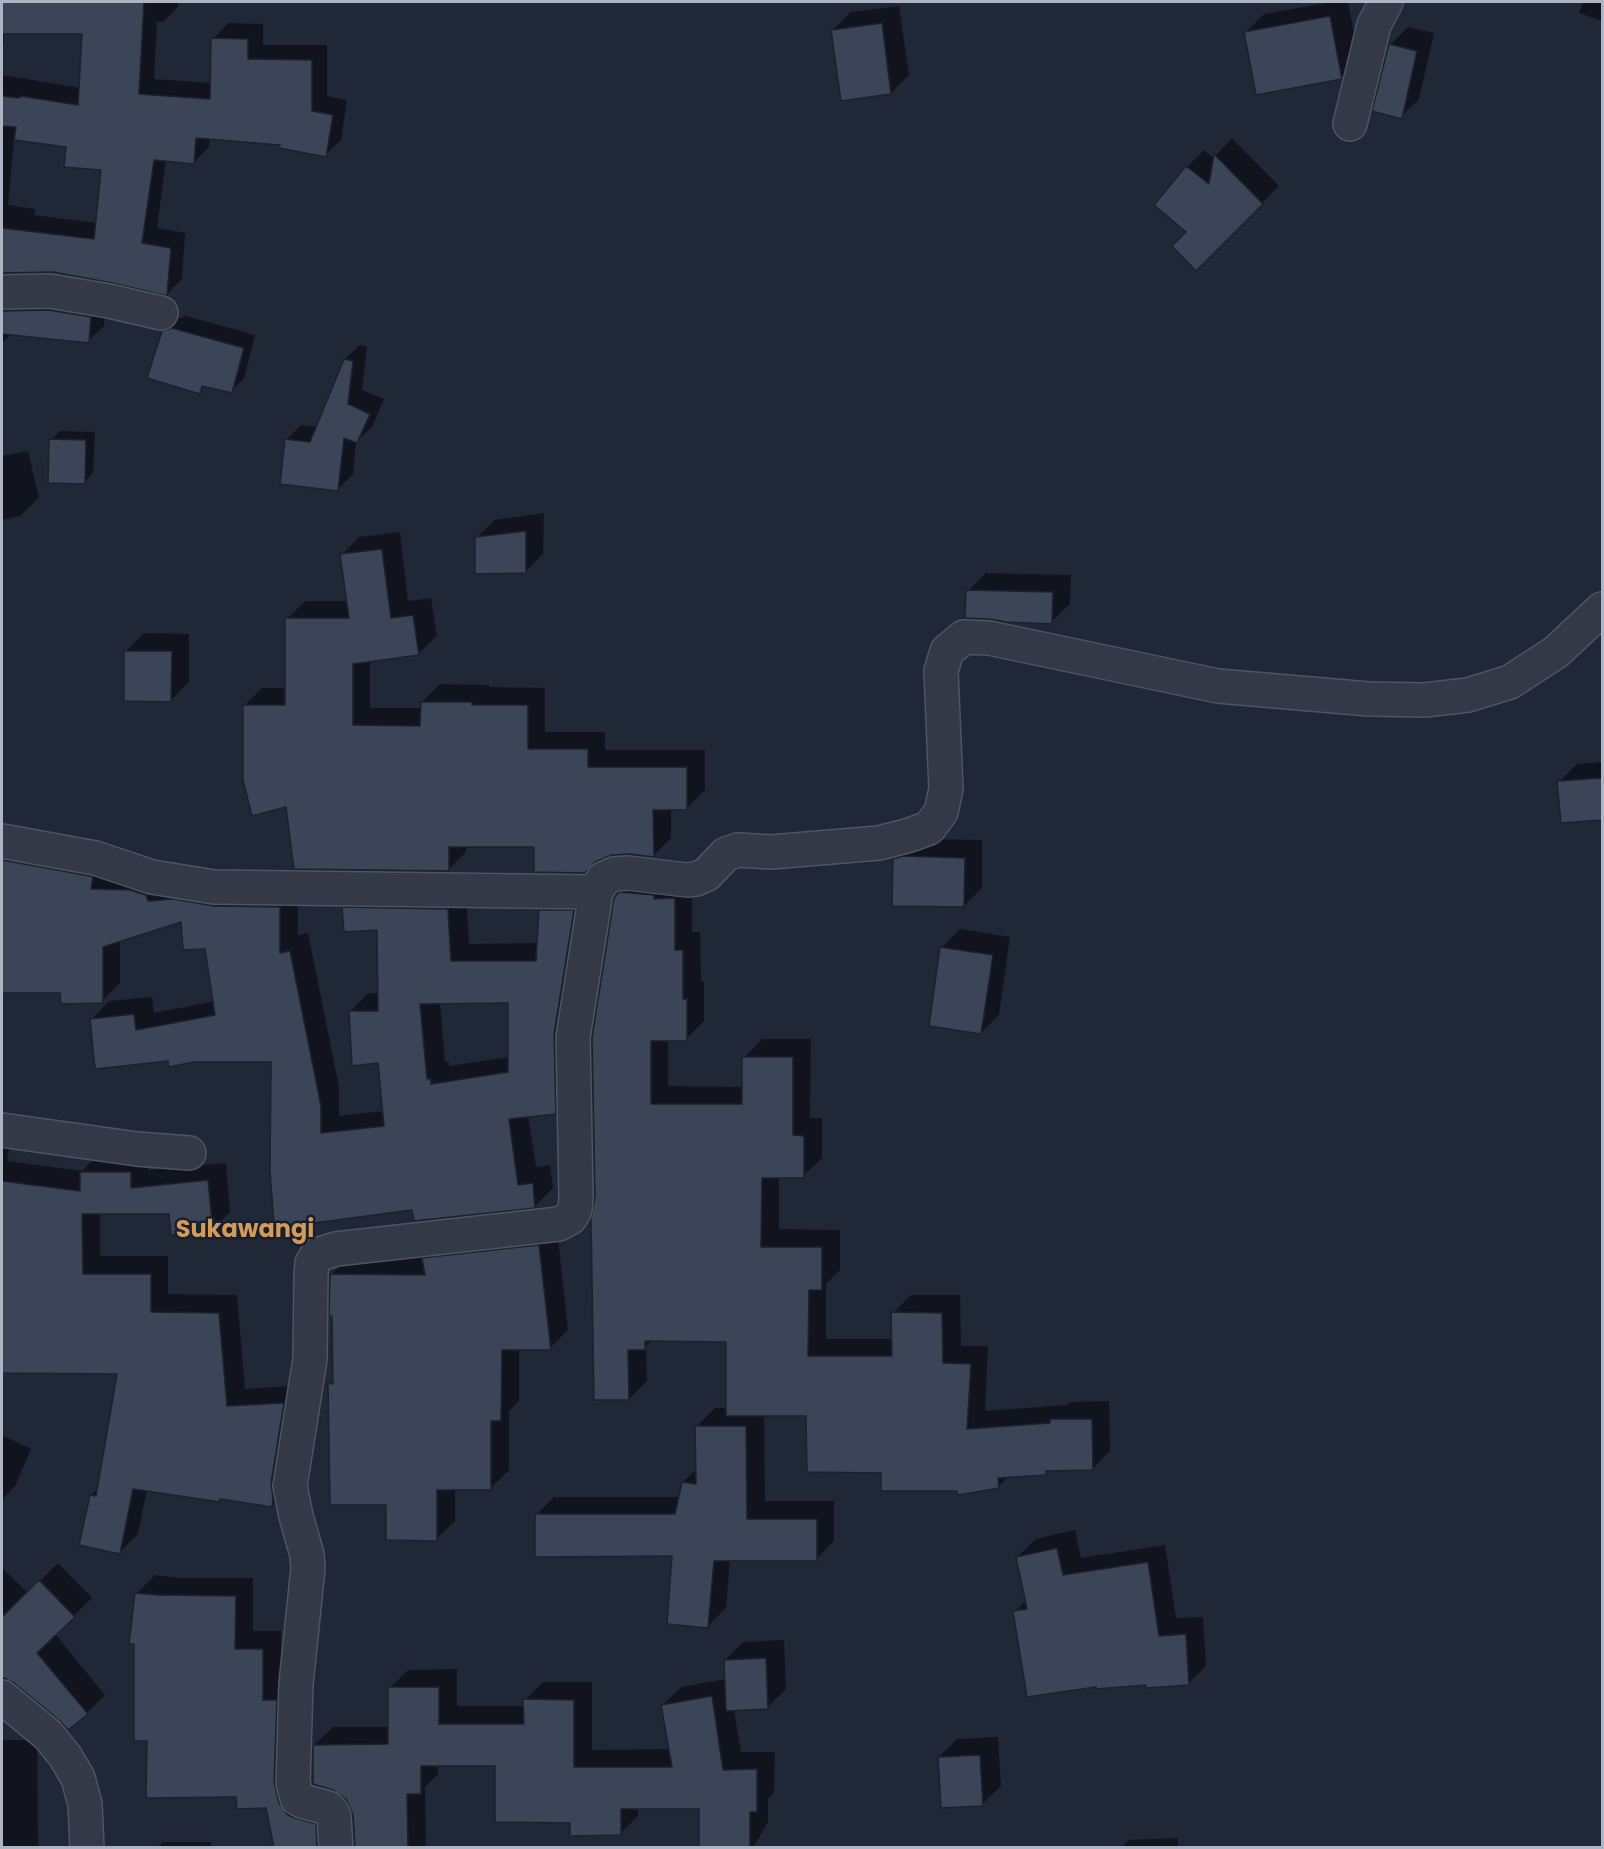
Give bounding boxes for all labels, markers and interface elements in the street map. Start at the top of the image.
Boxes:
district label: Sukawangi [176,1217,314,1245]

